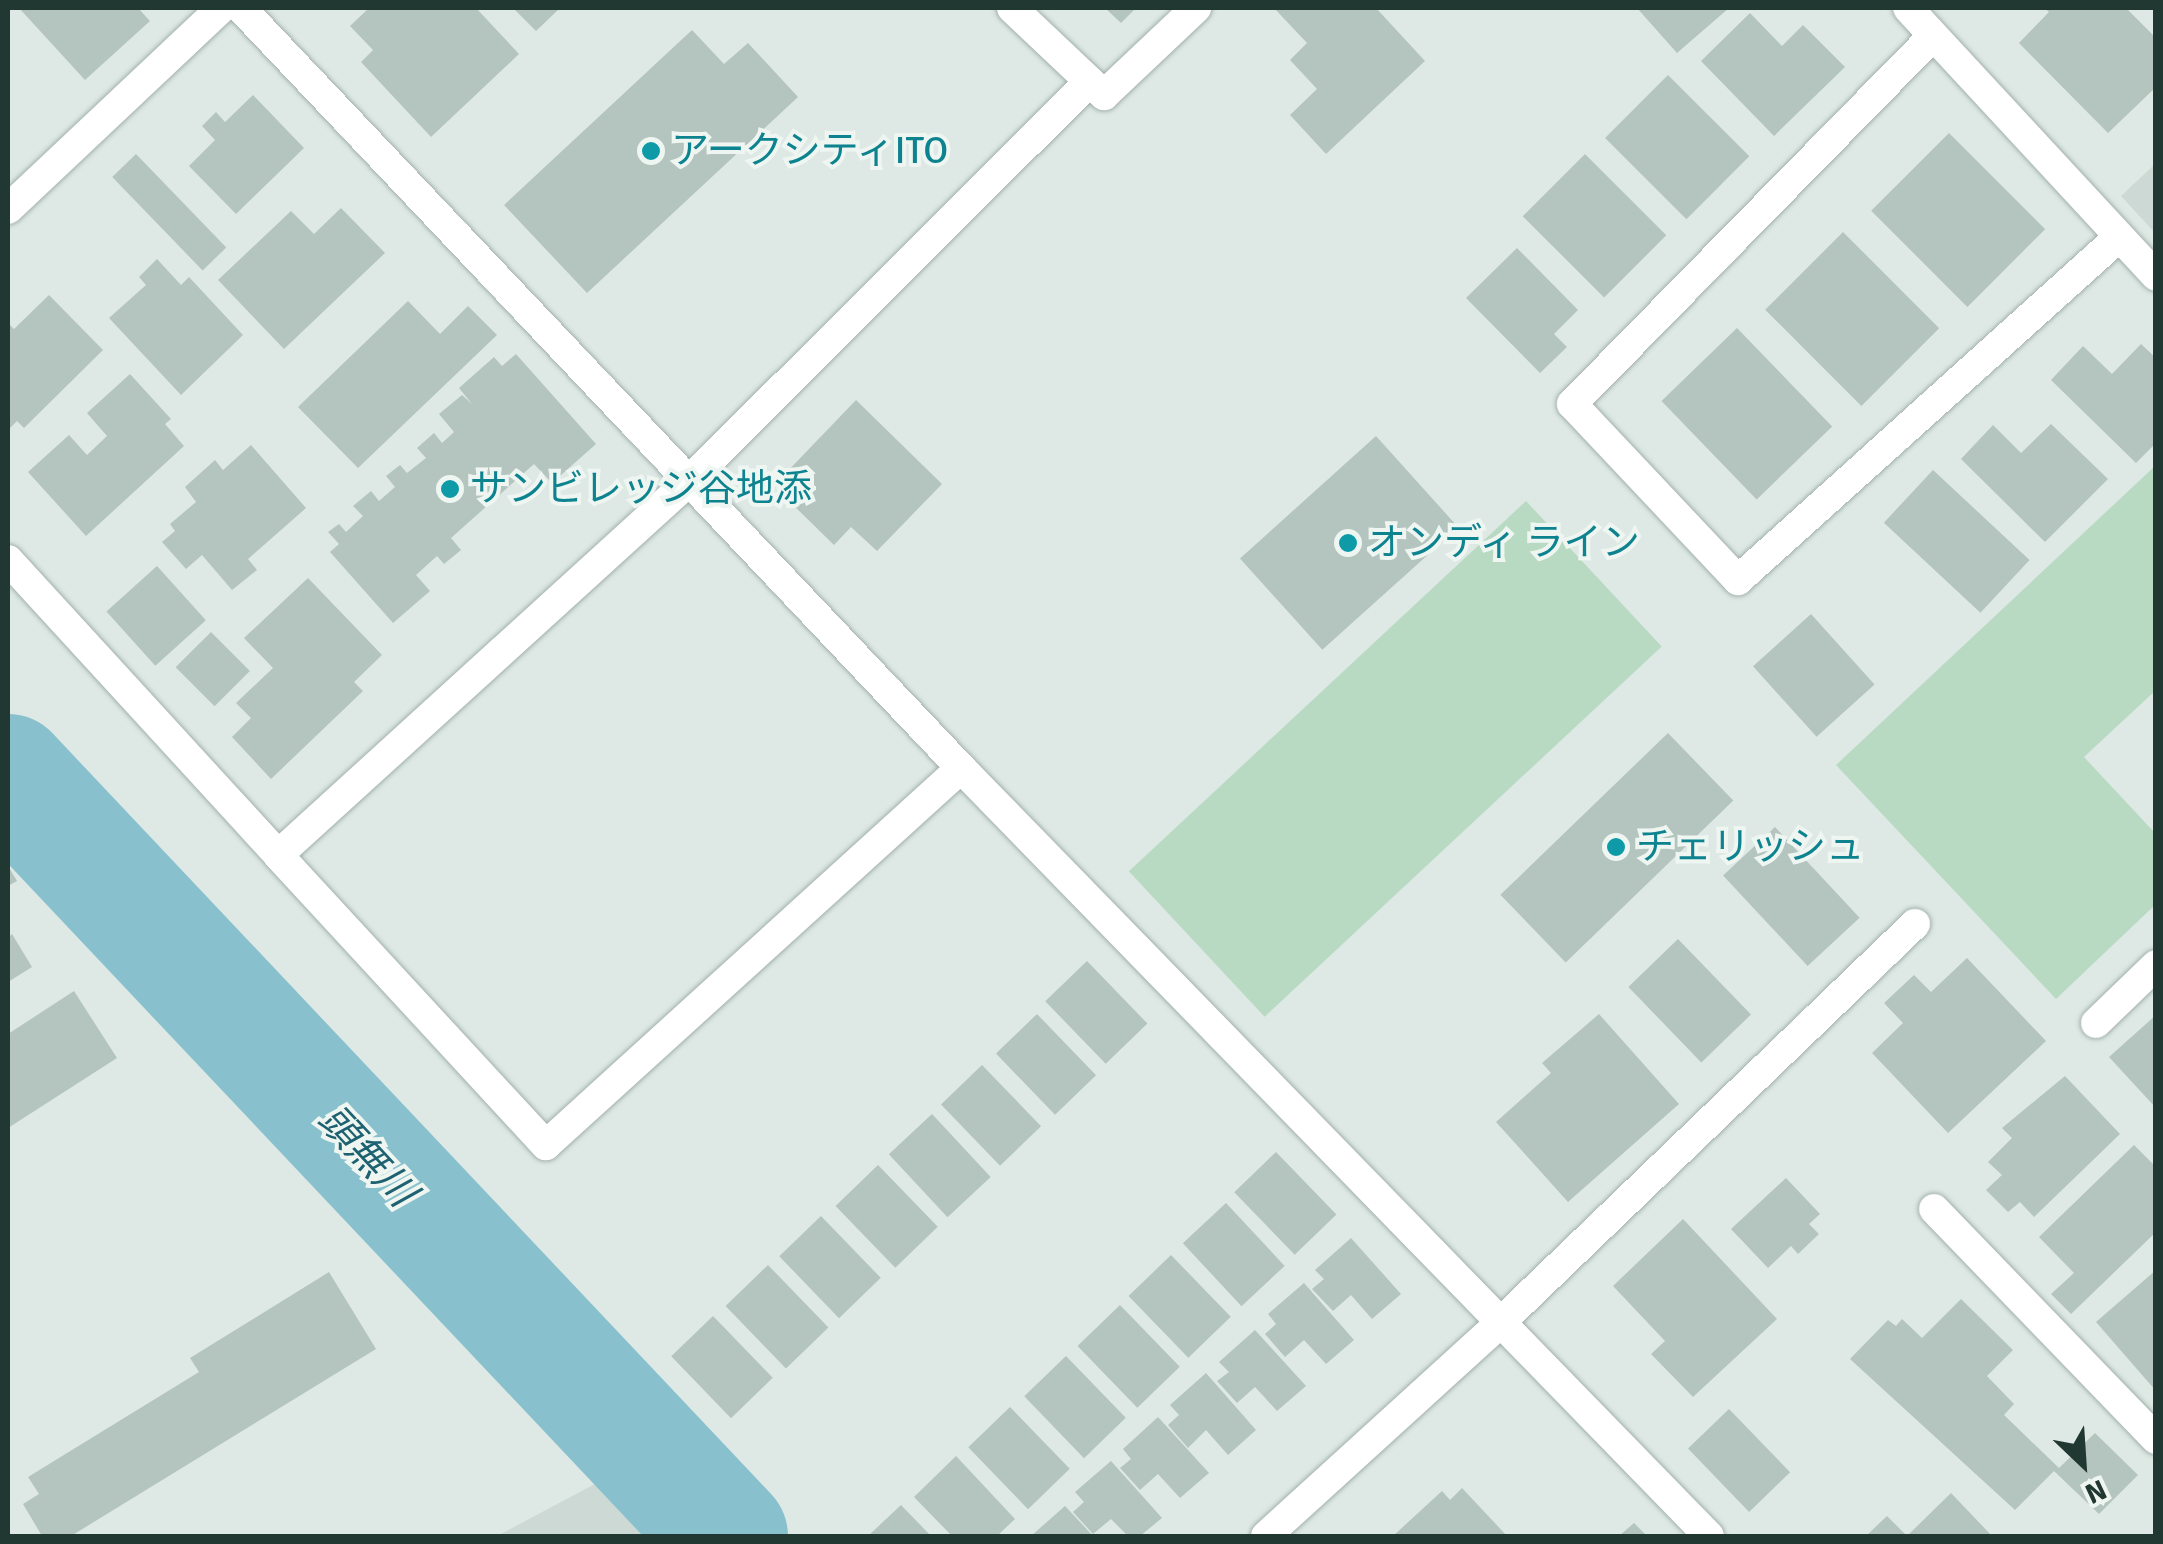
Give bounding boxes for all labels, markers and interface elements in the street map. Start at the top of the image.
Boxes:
place label: アークシティITO [671,128,951,174]
marker: アークシティITO [640,140,662,162]
place label: サンビレッジ谷地添 [470,466,812,512]
marker: サンビレッジ谷地添 [439,478,461,500]
place label: オンディ ライン [1368,520,1642,566]
marker: オンディ ライン [1337,532,1359,554]
place label: チェリッシュ [1636,824,1864,870]
marker: チェリッシュ [1605,836,1627,858]
water label: 頭無川 [309,1096,425,1216]
north arrow [2033,1414,2133,1514]
text: N [2080,1472,2112,1511]

